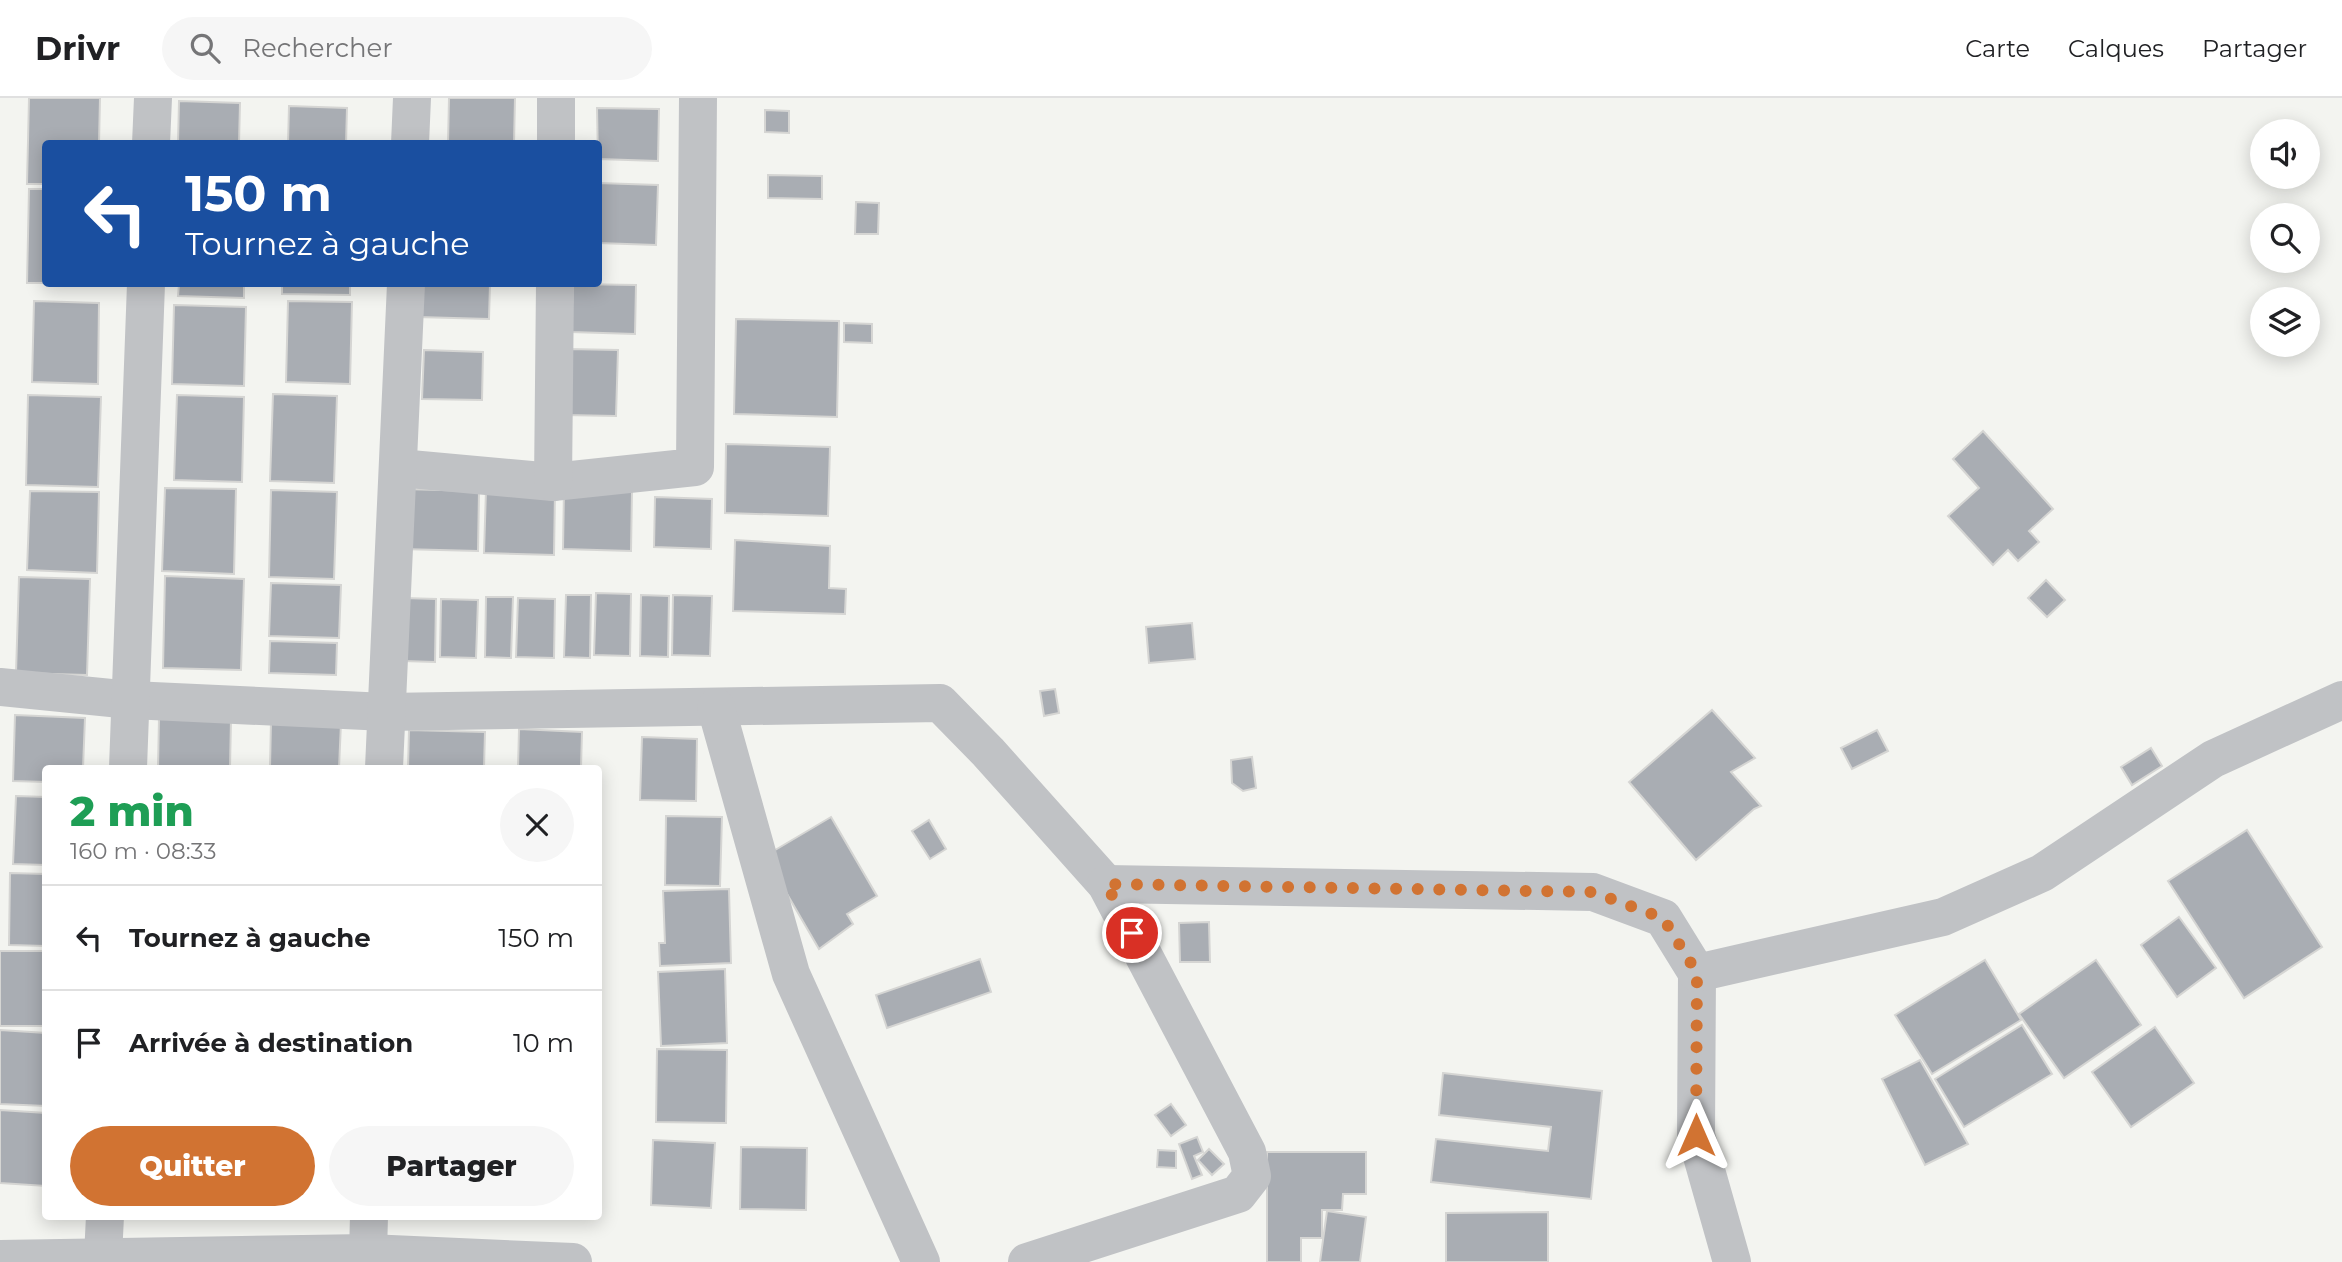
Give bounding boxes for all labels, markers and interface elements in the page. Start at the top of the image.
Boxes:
search box [162,17,652,80]
text: Drivr [35,28,120,68]
icon: search [186,29,224,67]
text: Rechercher [242,32,393,64]
text: Carte [1965,34,2030,63]
text: Calques [2068,34,2164,63]
text: Partager [2202,34,2307,63]
map controls [2250,119,2320,357]
button: sound [2250,119,2320,189]
text: 150 m [185,164,332,223]
icon: left [70,168,161,259]
button: search [2250,203,2320,273]
text: Tournez à gauche [185,224,470,263]
button: layers [2250,287,2320,357]
text: 2 min [70,785,194,837]
button: close [500,788,574,862]
text: 160 m · 08:33 [70,837,216,865]
pin [1102,903,1162,963]
icon: arrive [1113,914,1151,952]
icon: left [70,919,108,957]
text: Tournez à gauche [129,922,371,954]
text: 150 m [498,922,574,954]
icon: arrive [70,1024,108,1062]
text: Arrivée à destination [129,1027,413,1059]
text: 10 m [513,1027,574,1059]
position arrow [1659,1098,1733,1172]
button: Quitter [70,1126,315,1206]
button: Partager [329,1126,574,1206]

